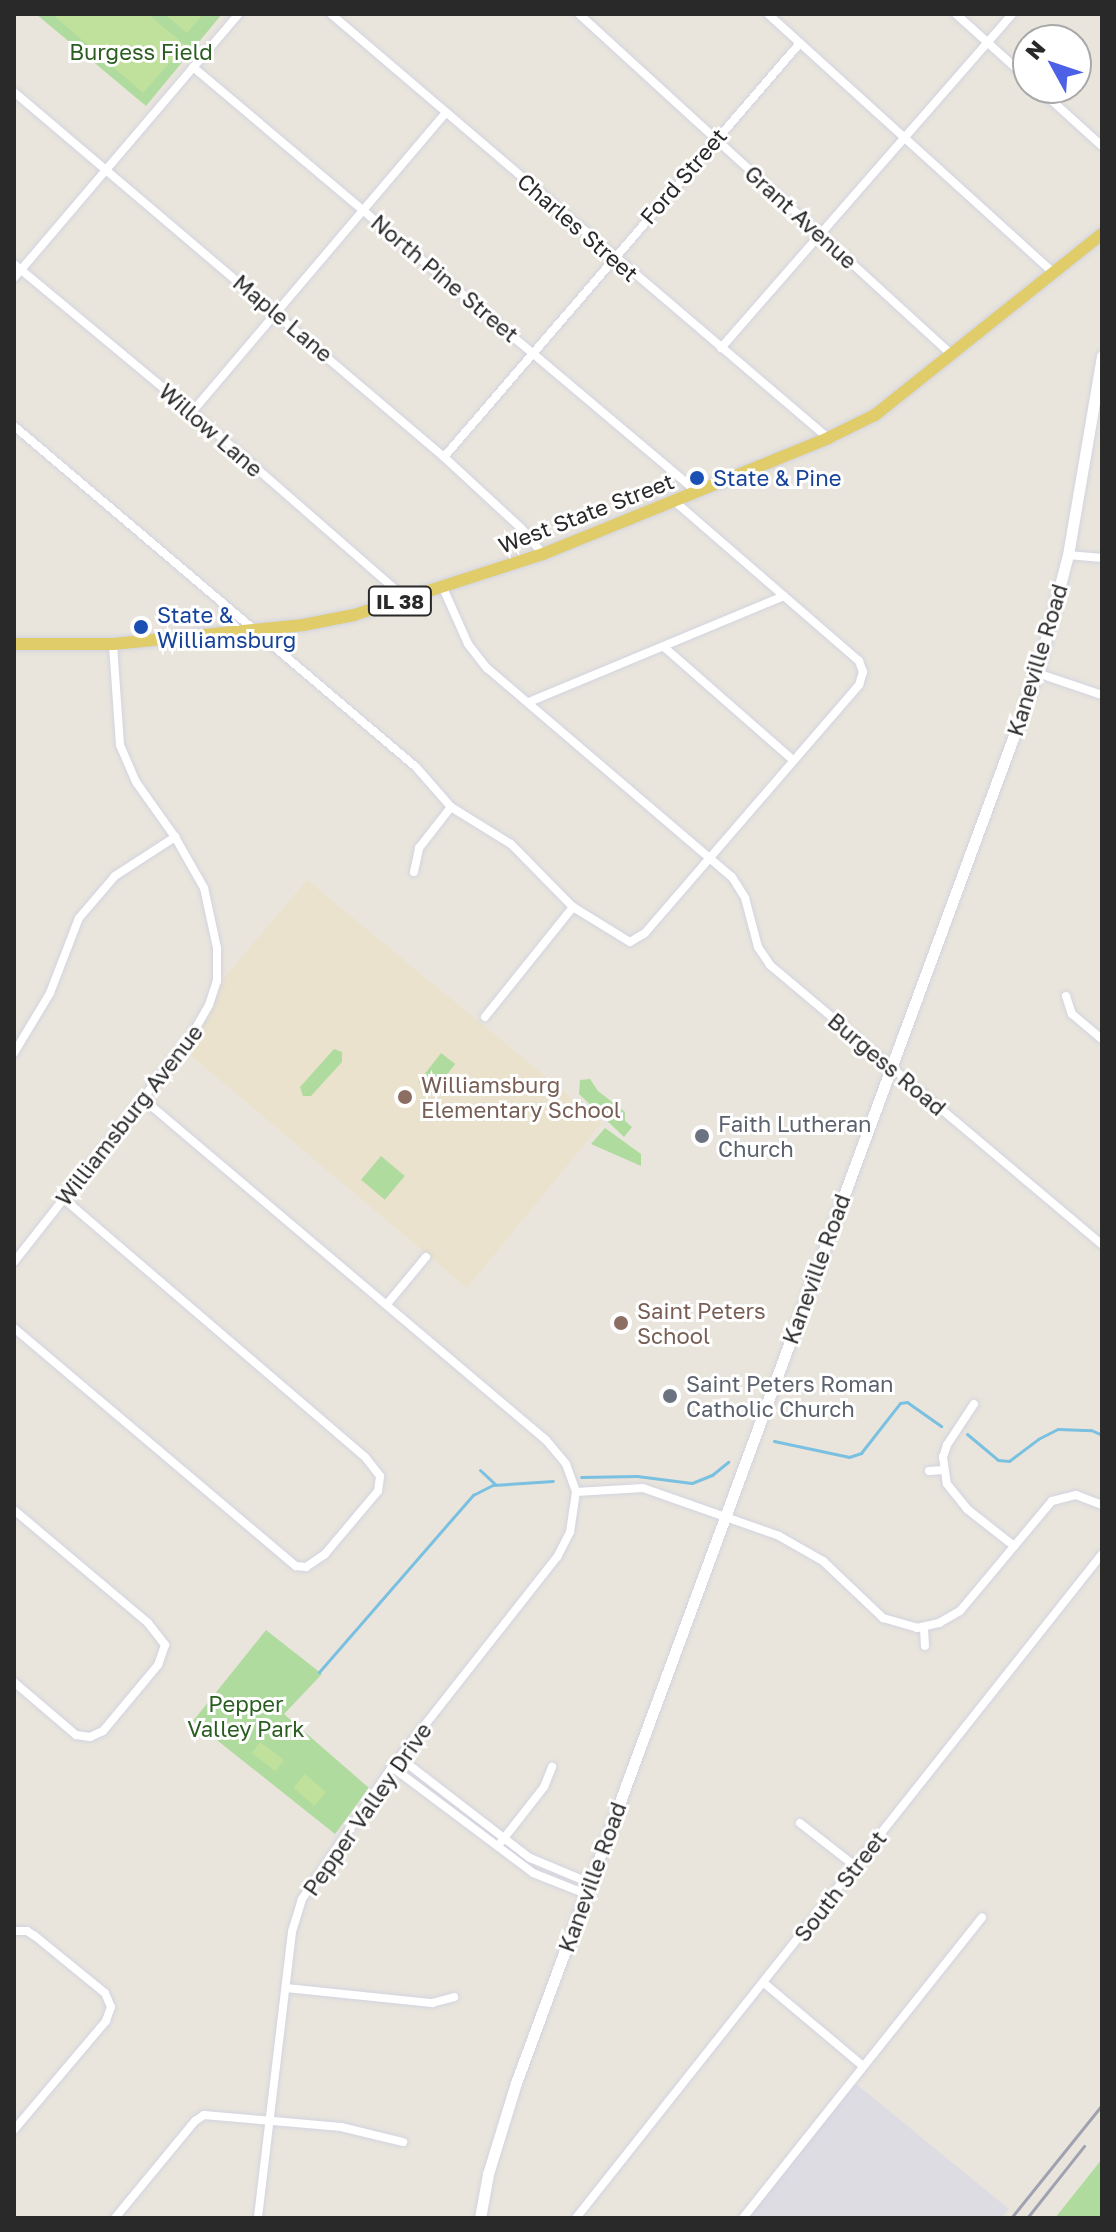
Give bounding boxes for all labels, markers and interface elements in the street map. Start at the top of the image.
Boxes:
north arrow [1012,24,1092,104]
text: N [1019,34,1050,65]
park label: Burgess Field [69,39,213,65]
street label: Ford Street [634,123,732,229]
street label: Grant Avenue [740,160,862,274]
street label: Charles Street [512,167,644,287]
street label: North Pine Street [366,209,524,347]
street label: Maple Lane [228,269,338,367]
street label: Willow Lane [154,378,268,482]
place label: State & Pine [713,465,842,491]
street label: West State Street [495,467,677,559]
marker: State & Pine [688,469,706,487]
street label: Kaneville Road [1001,581,1073,739]
road number: IL 38 [366,585,434,617]
place label: State & Williamsburg [157,601,296,652]
marker: State & Williamsburg [132,618,150,636]
street label: Burgess Road [823,1007,951,1121]
street label: Williamsburg Avenue [50,1019,208,1211]
place label: Williamsburg Elementary School [421,1071,621,1122]
marker: Williamsburg Elementary School [396,1088,414,1106]
place label: Faith Lutheran Church [718,1110,872,1162]
marker: Faith Lutheran Church [693,1127,711,1145]
street label: Kaneville Road [777,1190,855,1348]
place label: Saint Peters School [637,1297,766,1348]
marker: Saint Peters School [612,1314,630,1332]
place label: Saint Peters Roman Catholic Church [686,1370,894,1422]
marker: Saint Peters Roman Catholic Church [661,1387,679,1405]
park label: Pepper Valley Park [187,1690,305,1742]
street label: Pepper Valley Drive [297,1717,437,1901]
street label: Kaneville Road [553,1798,631,1956]
street label: South Street [788,1825,892,1947]

